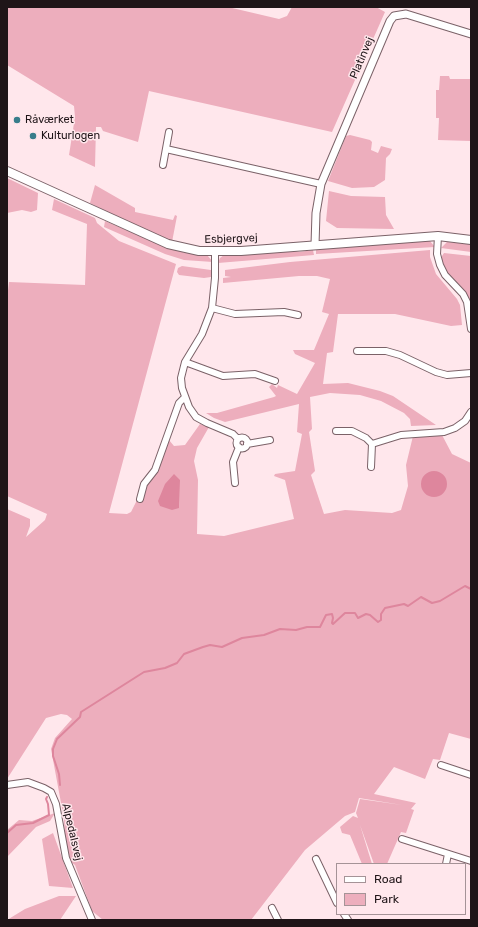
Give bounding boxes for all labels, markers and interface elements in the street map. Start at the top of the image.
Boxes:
street label: Platinvej [347,35,377,81]
place label: Råværket [25,113,74,127]
marker: Råværket [12,115,22,125]
place label: Kulturlogen [41,129,100,143]
marker: Kulturlogen [28,131,38,141]
street label: Esbjergvej [204,231,258,247]
street label: Alpedalsvej [59,802,85,862]
legend [336,863,466,915]
text: Road [374,872,402,886]
text: Park [374,892,399,906]

